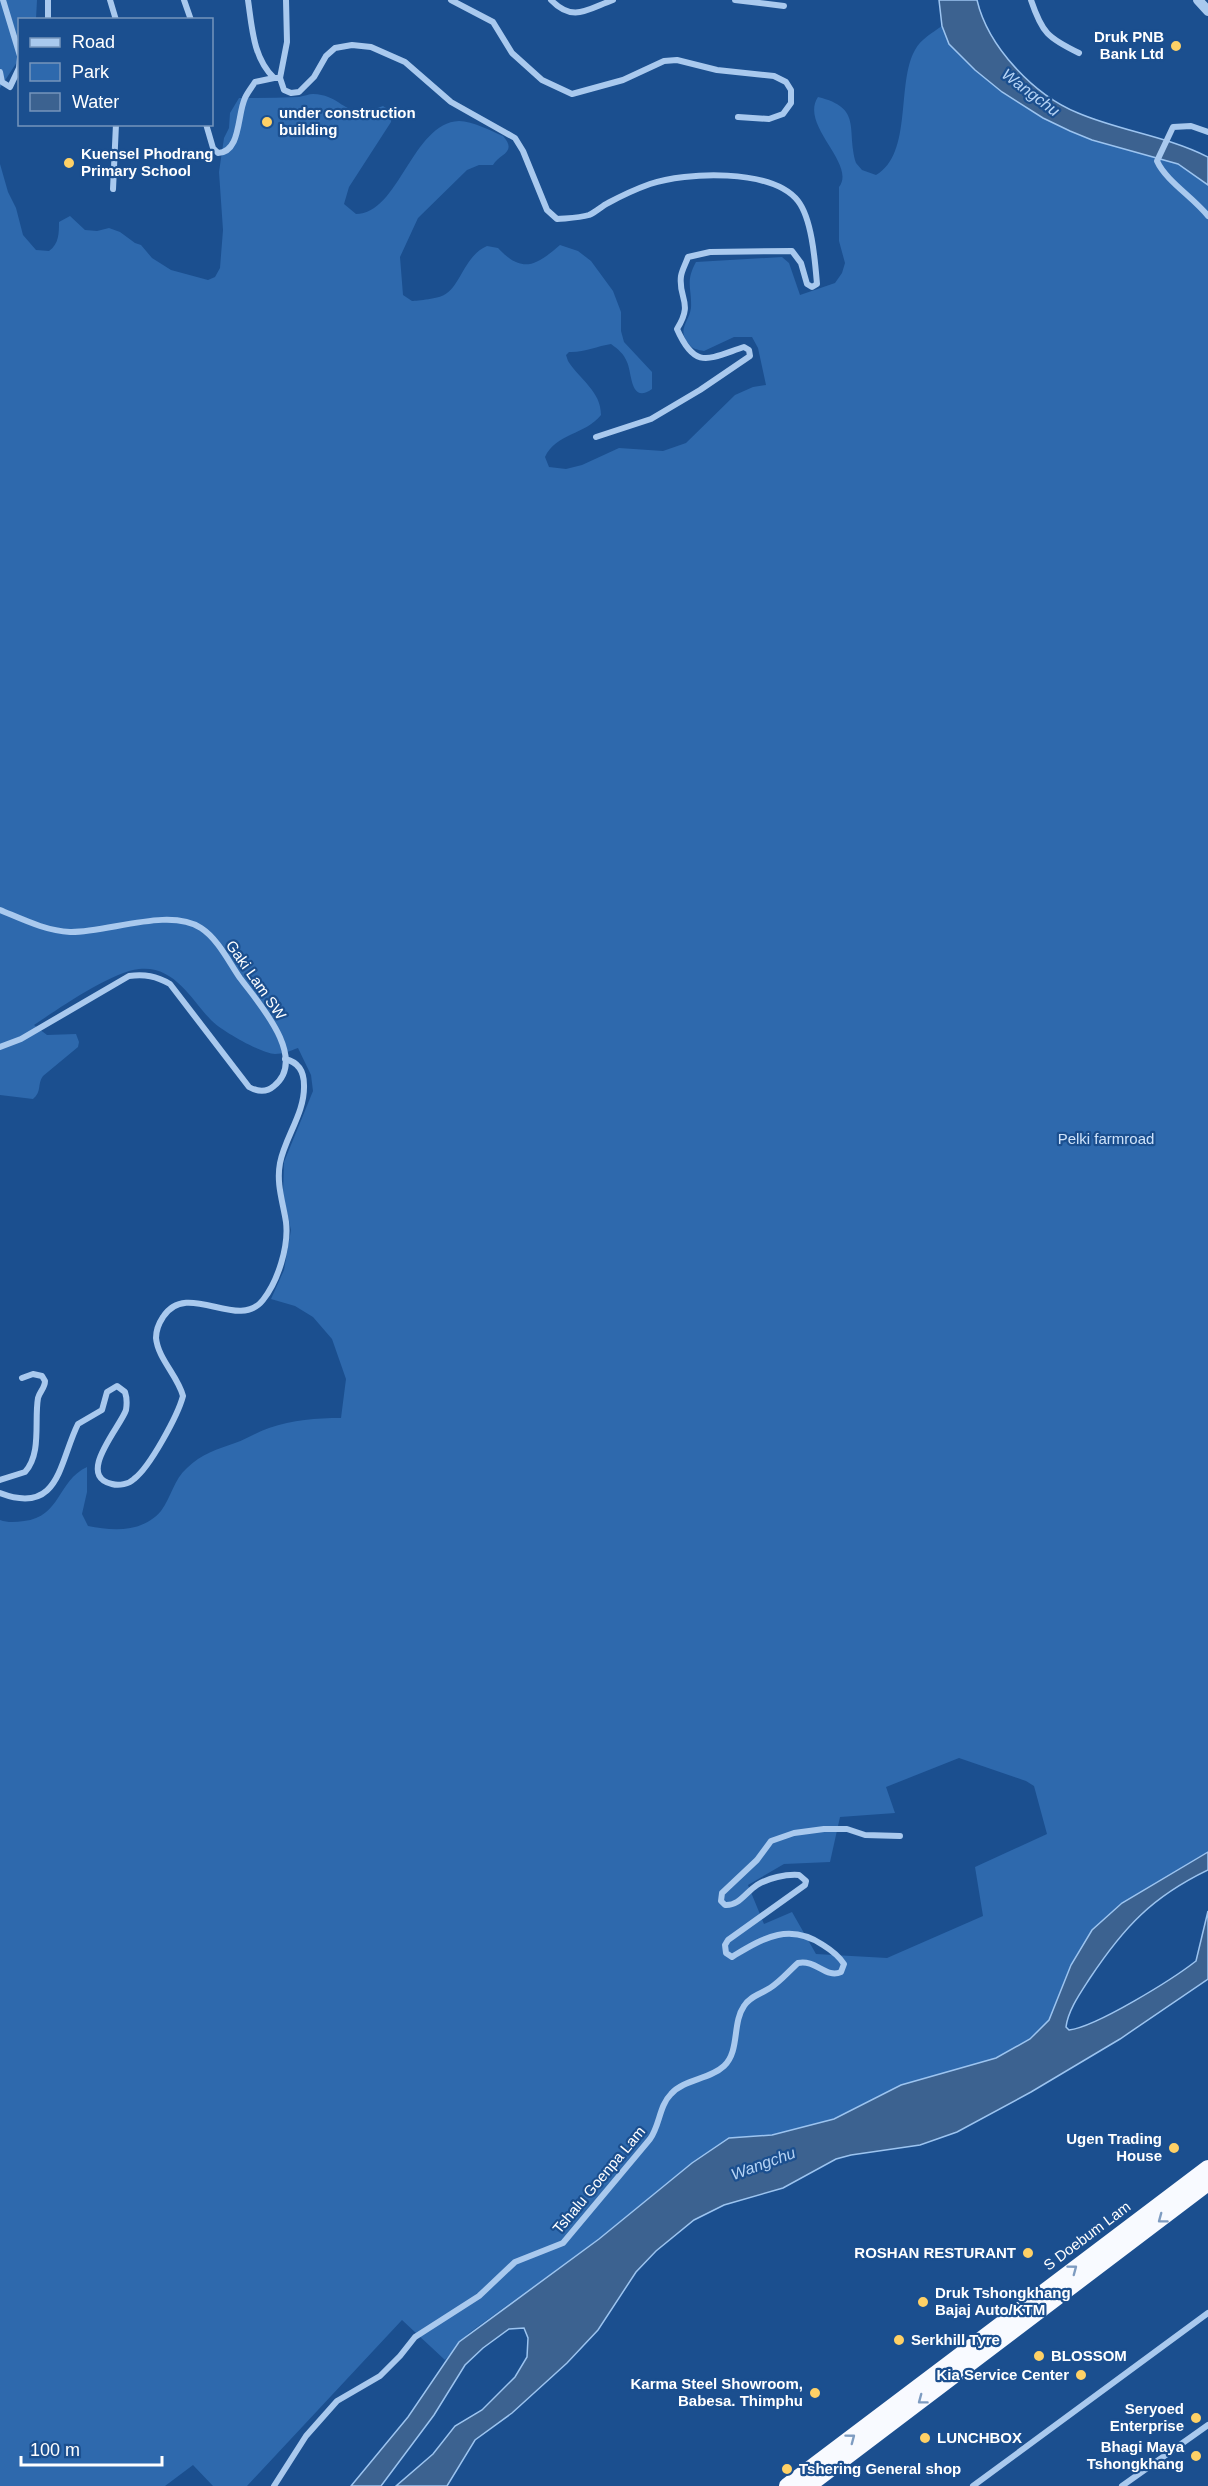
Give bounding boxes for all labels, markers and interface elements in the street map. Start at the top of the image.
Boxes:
legend [18,18,213,126]
place label: Druk PNB Bank Ltd [1094,28,1164,62]
text: Road [72,32,115,52]
marker: Druk PNB Bank Ltd [1169,39,1183,53]
text: Park [72,62,110,82]
water label: Wangchu [999,65,1063,119]
text: Water [72,92,119,112]
place label: under construction building [279,104,416,138]
marker: under construction building [260,115,274,129]
place label: Kuensel Phodrang Primary School [81,145,214,179]
marker: Kuensel Phodrang Primary School [62,156,76,170]
street label: Gaki Lam SW [223,937,290,1023]
park label: Pelki farmroad [1058,1130,1154,1147]
street label: Tshalu Goenpa Lam [549,2123,648,2237]
place label: Ugen Trading House [1066,2130,1162,2164]
marker: Ugen Trading House [1167,2141,1181,2155]
water label: Wangchu [729,2144,798,2183]
street label: S Doebum Lam [1040,2197,1133,2274]
one-way arrow [1157,2211,1168,2222]
place label: ROSHAN RESTURANT [854,2244,1016,2261]
marker: ROSHAN RESTURANT [1021,2246,1035,2260]
one-way arrow [1066,2266,1077,2277]
place label: Druk Tshongkhang Bajaj Auto/KTM [935,2284,1071,2318]
marker: Druk Tshongkhang Bajaj Auto/KTM [916,2295,930,2309]
place label: Serkhill Tyre [911,2331,1000,2348]
marker: Serkhill Tyre [892,2333,906,2347]
place label: BLOSSOM [1051,2347,1127,2364]
marker: BLOSSOM [1032,2349,1046,2363]
place label: Kia Service Center [936,2366,1069,2383]
marker: Kia Service Center [1074,2368,1088,2382]
place label: Karma Steel Showroom, Babesa. Thimphu [630,2375,803,2409]
marker: Karma Steel Showroom, Babesa. Thimphu [808,2386,822,2400]
one-way arrow [918,2393,929,2404]
place label: Seryoed Enterprise [1110,2400,1184,2434]
marker: Seryoed Enterprise [1189,2411,1203,2425]
scale bar [21,2429,162,2467]
place label: LUNCHBOX [937,2429,1022,2446]
marker: LUNCHBOX [918,2431,932,2445]
one-way arrow [844,2434,855,2445]
place label: Bhagi Maya Tshongkhang [1087,2438,1185,2472]
text: 100 m [30,2440,80,2460]
marker: Bhagi Maya Tshongkhang [1189,2449,1203,2463]
place label: Tshering General shop [799,2460,961,2477]
marker: Tshering General shop [780,2462,794,2476]

